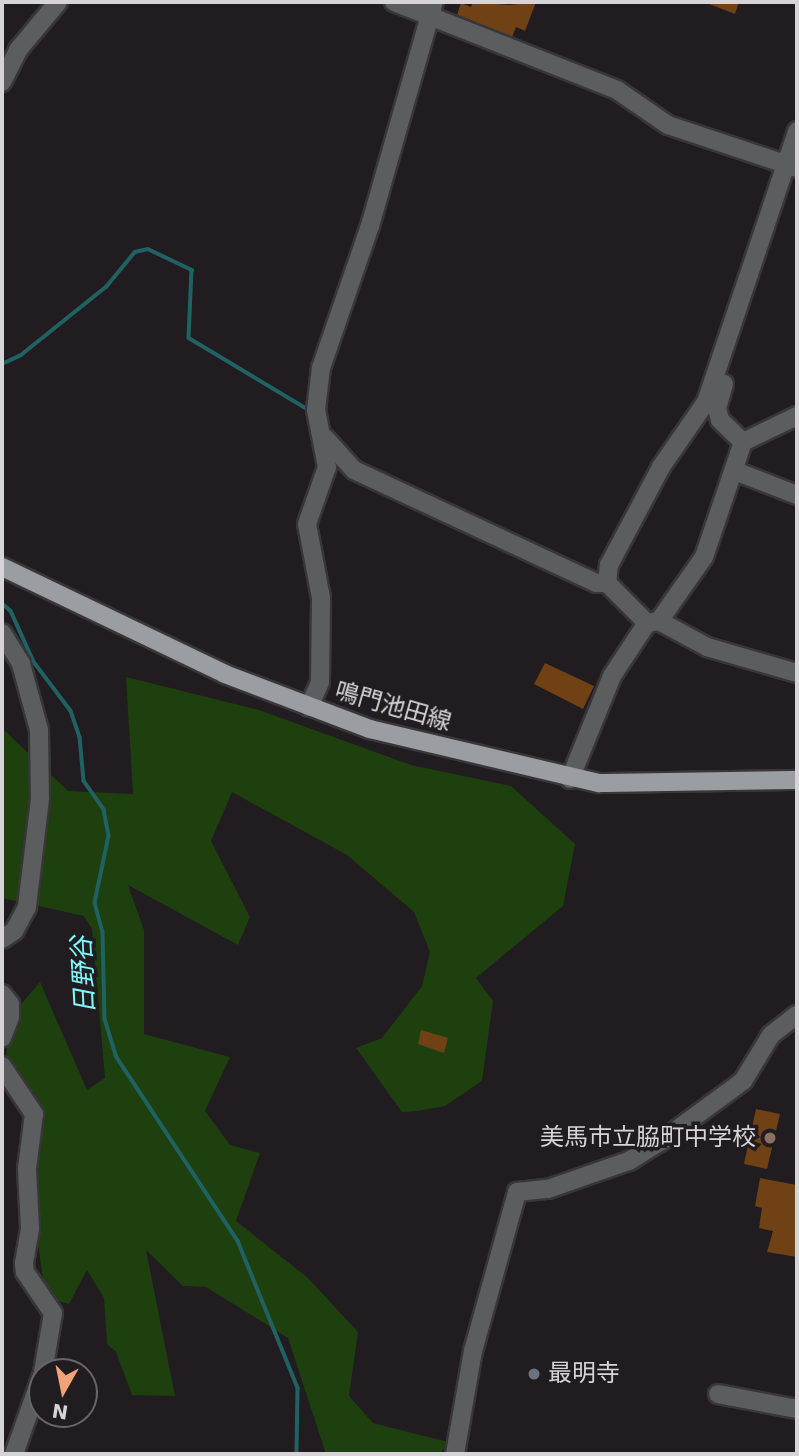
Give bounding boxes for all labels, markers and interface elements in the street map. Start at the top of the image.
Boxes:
street label: 鳴門池田線 [331,677,455,737]
water label: 日野谷 [66,935,102,1015]
place label: 美馬市立脇町中学校 [540,1124,756,1152]
marker: 美馬市立脇町中学校 [762,1130,778,1146]
north arrow [28,1358,98,1428]
place label: 最明寺 [548,1360,620,1388]
marker: 最明寺 [526,1366,542,1382]
text: N [50,1400,70,1424]

